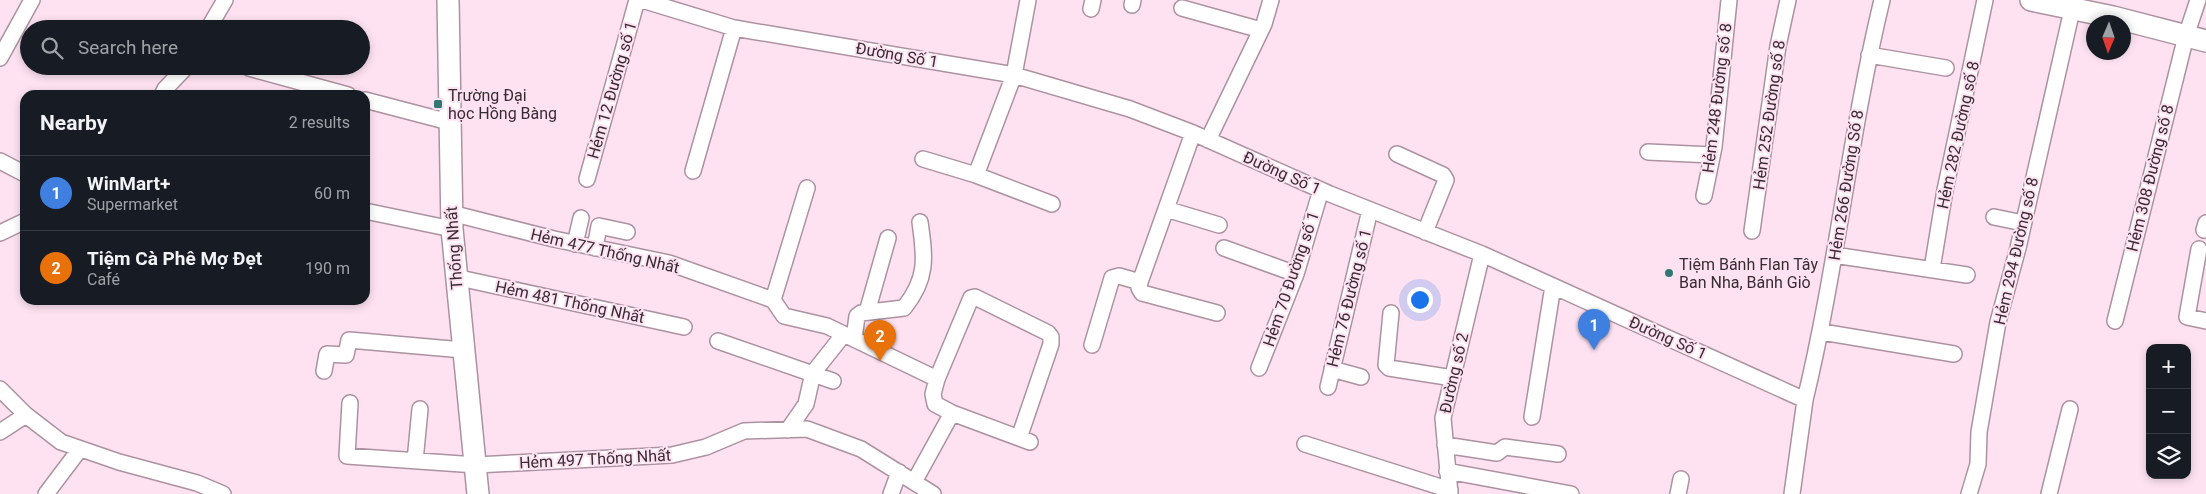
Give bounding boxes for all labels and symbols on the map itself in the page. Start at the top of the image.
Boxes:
north arrow [2086,15,2131,60]
street label: Hẻm 12 Đường số 1 [583,19,641,161]
street label: Hẻm 248 Đường số 8 [1698,22,1736,174]
street label: Đường Số 1 [854,38,940,72]
street label: Hẻm 252 Đường số 8 [1749,39,1789,191]
street label: Hẻm 282 Đường số 8 [1933,59,1983,211]
place label: Trường Đại học Hồng Bàng [448,86,557,123]
marker: Trường Đại học Hồng Bàng [432,98,444,110]
street label: Hẻm 308 Đường số 8 [2123,103,2177,253]
street label: Hẻm 266 Đường Số 8 [1825,108,1867,262]
street label: Đường Số 1 [1240,147,1324,199]
street label: Hẻm 294 Đường số 8 [1990,175,2042,327]
street label: Thống Nhất [442,206,466,290]
street label: Hẻm 70 Đường số 1 [1259,209,1323,349]
street label: Hẻm 477 Thống Nhất [529,225,681,277]
street label: Hẻm 76 Đường số 1 [1323,227,1375,369]
place label: Tiệm Bánh Flan Tây Ban Nha, Bánh Giò [1679,255,1818,292]
marker: Tiệm Bánh Flan Tây Ban Nha, Bánh Giò [1663,267,1675,279]
street label: Hẻm 481 Thống Nhất [494,277,646,327]
your location [1407,287,1433,313]
pin: 1 [1578,309,1610,350]
street label: Đường Số 1 [1626,312,1710,364]
pin: 2 [864,320,896,361]
street label: Đường số 2 [1436,331,1472,415]
street label: Hẻm 497 Thống Nhất [519,446,671,472]

